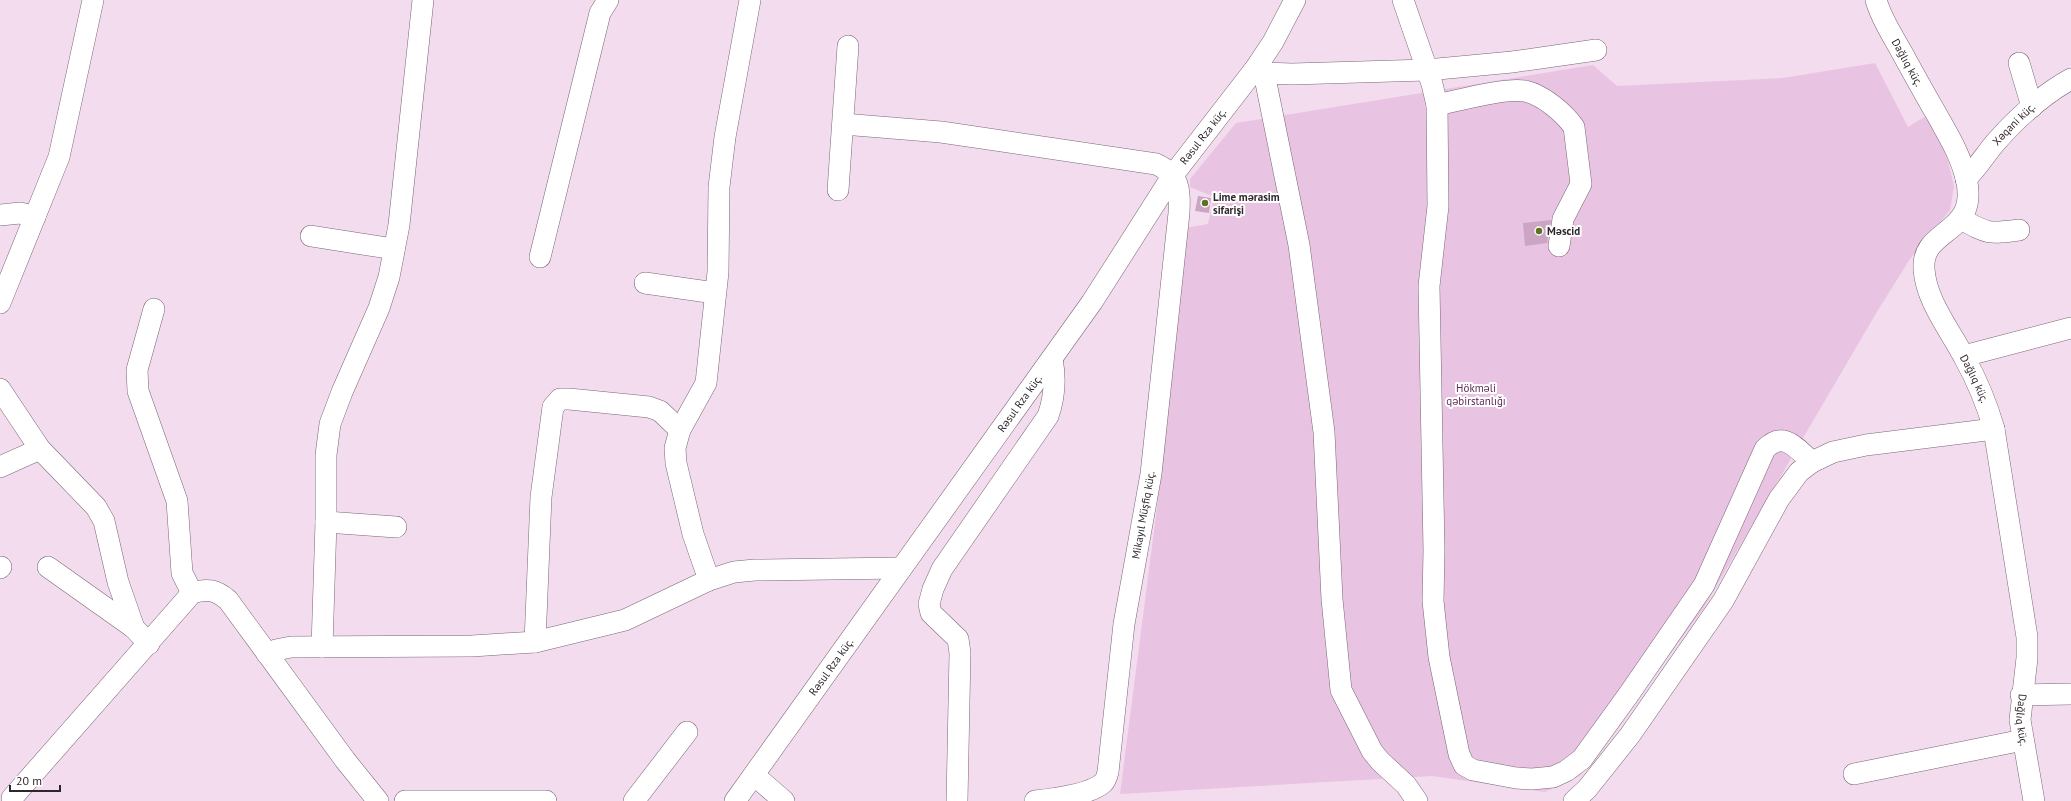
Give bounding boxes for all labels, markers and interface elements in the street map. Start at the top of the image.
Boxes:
street label: Dağlıq küç. [1889,36,1926,89]
street label: Xəqani küç. [1989,100,2038,148]
street label: Rəsul Rza küç. [1177,105,1229,167]
place label: Lime mərasim sifarişi [1213,190,1280,217]
marker: Lime mərasim sifarişi [1200,198,1210,208]
place label: Məscid [1547,224,1580,238]
marker: Məscid [1534,226,1544,236]
street label: Dağlıq küç. [1957,352,1992,405]
street label: Rəsul Rza küç. [994,372,1045,435]
park label: Hökməli qəbirstanlığı [1446,381,1506,408]
street label: Mikayıl Müşfiq küç. [1128,470,1158,560]
street label: Rəsul Rza küç. [806,635,856,698]
street label: Dağlıq küç. [2013,693,2031,747]
scale bar [10,767,60,793]
text: 20 m [16,773,42,788]

